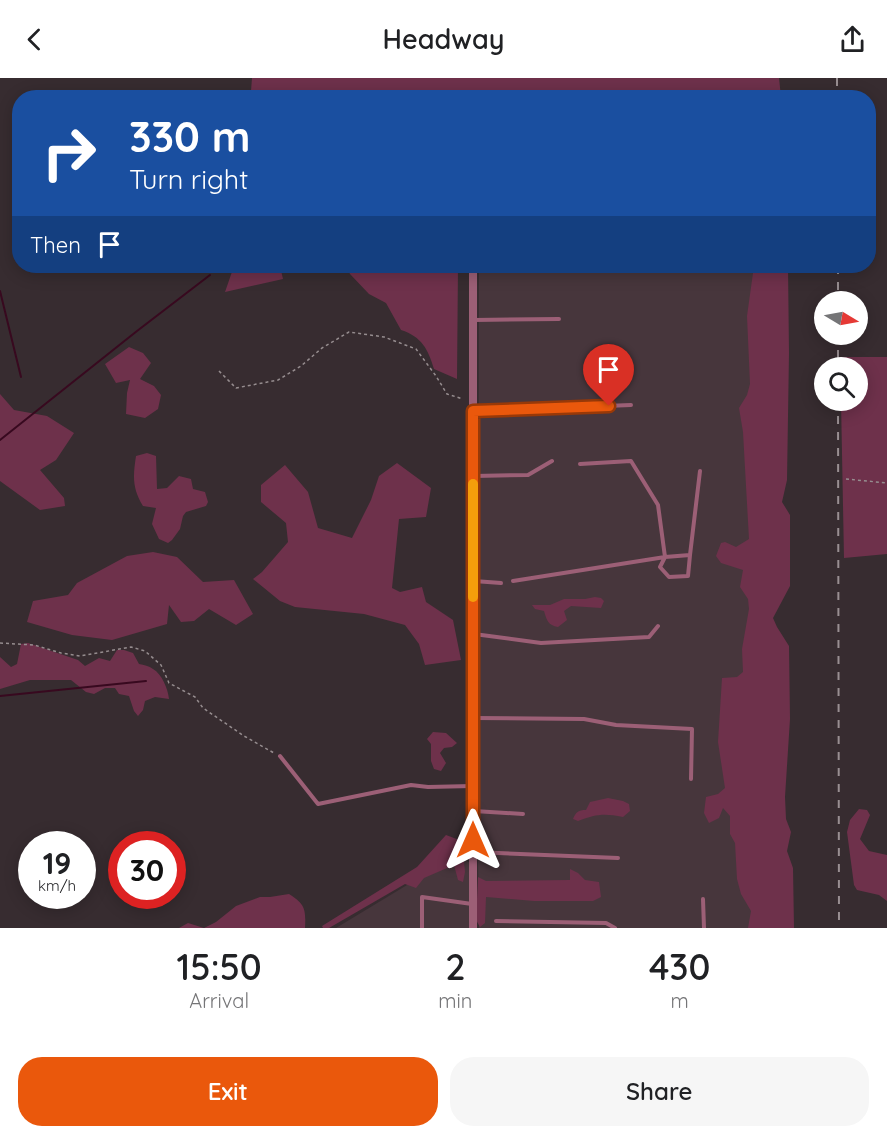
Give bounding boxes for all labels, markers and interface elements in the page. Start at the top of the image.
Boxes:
text: Headway [383,22,504,56]
icon: back [18,23,51,56]
icon: share [836,23,869,56]
text: 330 m [129,110,250,163]
icon: right [30,114,108,192]
text: Turn right [129,162,248,196]
icon: arrive [93,228,126,261]
text: Then [30,231,81,259]
north arrow [814,291,868,345]
map controls [814,291,868,411]
pin [583,344,634,406]
icon: arrive [592,353,625,386]
button: search [814,357,868,411]
position arrow [441,808,505,872]
speed limit sign: 30 [108,831,186,909]
text: 19 [43,844,71,882]
text: km/h [38,876,76,895]
text: 15:50 [177,944,262,989]
text: 2 [445,944,465,989]
text: 430 [649,944,710,989]
text: Arrival [189,988,249,1013]
text: min [438,988,472,1013]
text: m [671,988,689,1013]
button: Exit [18,1057,438,1126]
button: Share [450,1057,869,1126]

